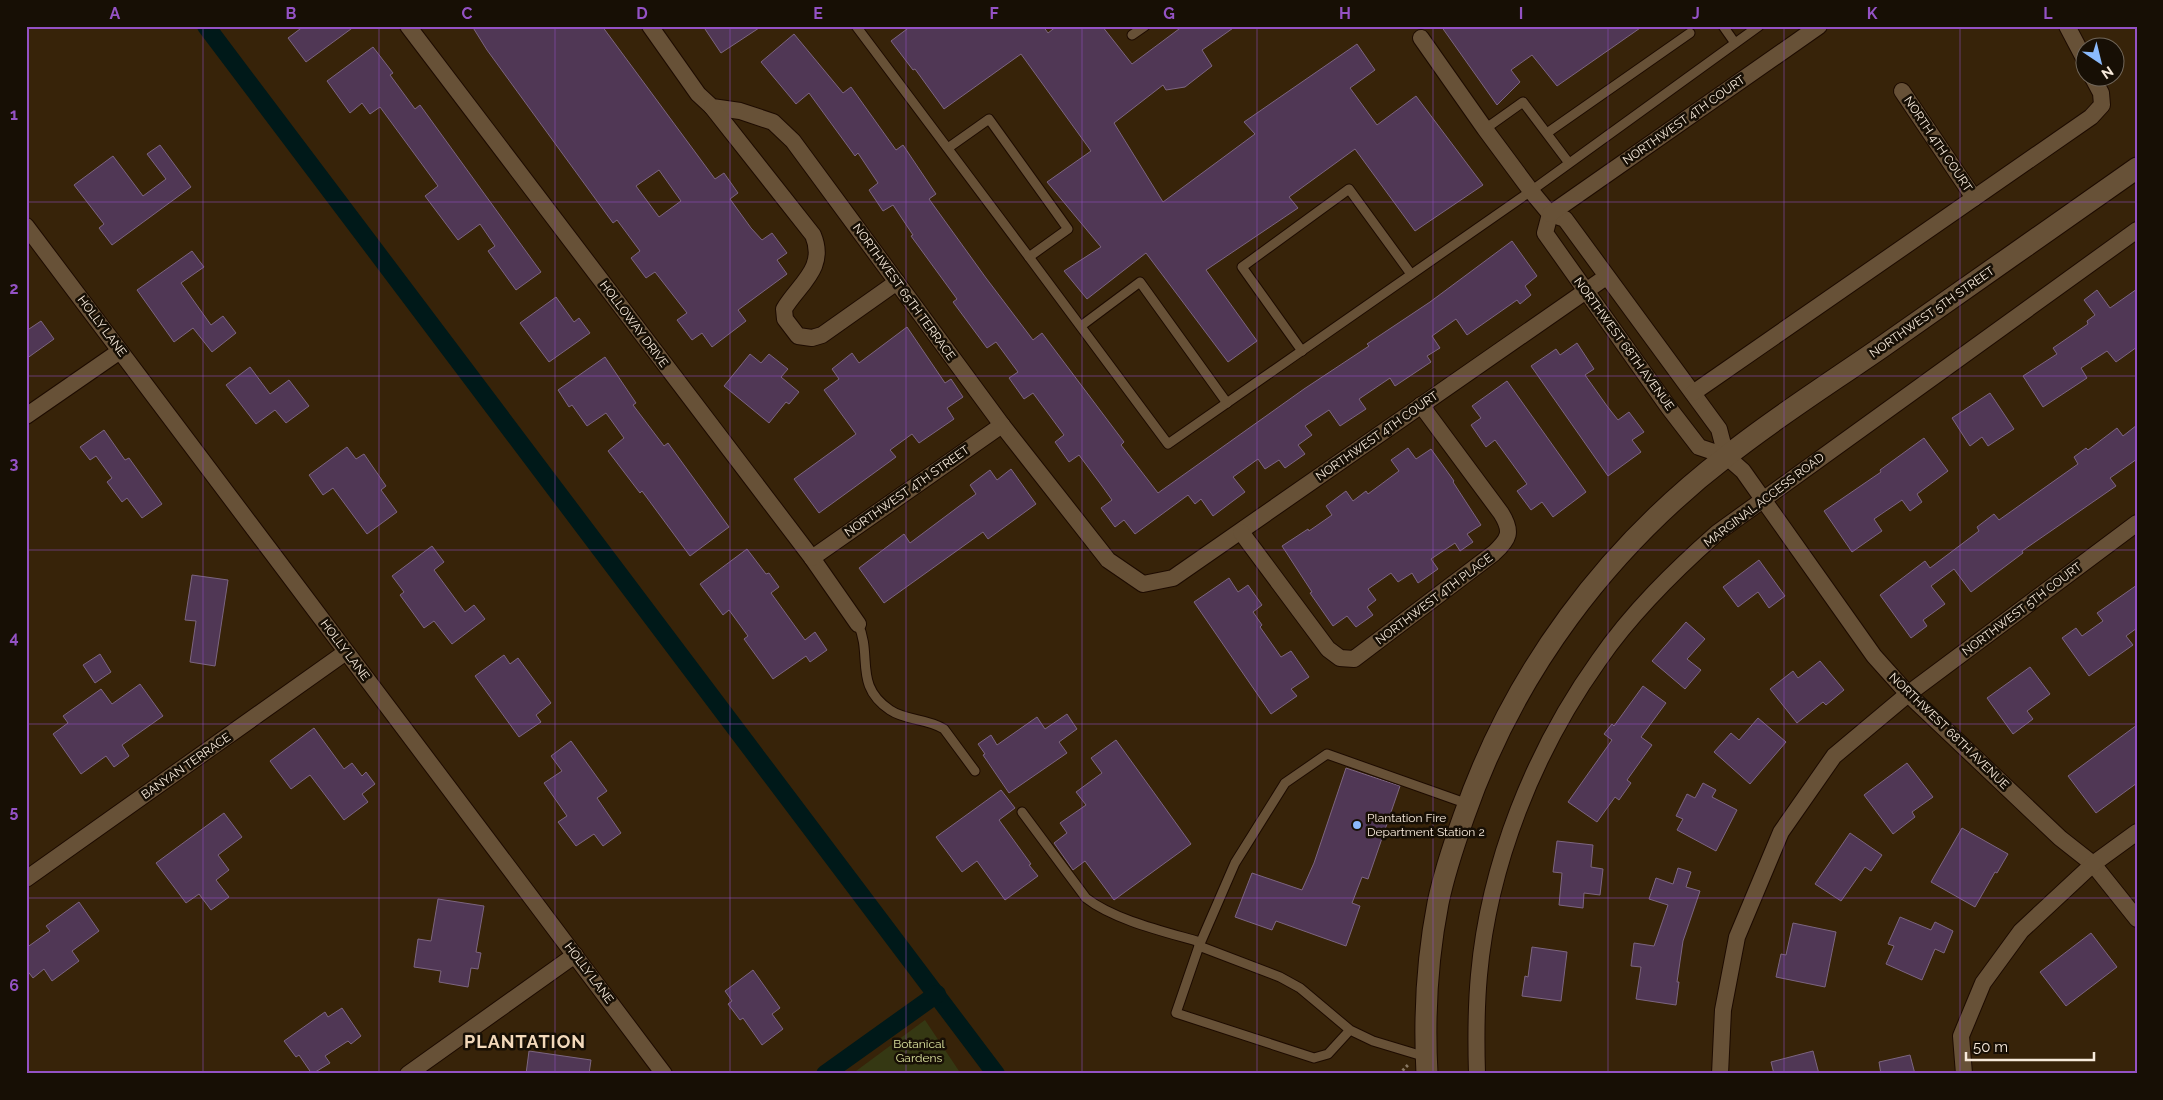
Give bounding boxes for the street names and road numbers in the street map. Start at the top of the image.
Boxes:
street label: NORTHWEST 4TH COURT [1620,72,1748,168]
street label: NORTH 4TH COURT [1901,94,1975,195]
street label: NORTHWEST 65TH TERRACE [850,221,958,363]
street label: NORTHWEST 5TH STREET [1867,263,1998,360]
street label: NORTHWEST 68TH AVENUE [1571,275,1677,413]
street label: HOLLOWAY DRIVE [597,278,671,370]
street label: HOLLY LANE [75,293,129,359]
street label: NORTHWEST 4TH COURT [1313,388,1441,484]
street label: NORTHWEST 4TH STREET [842,442,973,539]
street label: MARGINAL ACCESS ROAD [1701,450,1827,550]
street label: NORTHWEST 4TH PLACE [1373,551,1495,647]
street label: NORTHWEST 5TH COURT [1959,559,2085,659]
street label: HOLLY LANE [318,617,372,683]
street label: NORTHWEST 68TH AVENUE [1886,670,2012,792]
street label: BANYAN TERRACE [139,730,233,802]
street label: HOLLY LANE [562,940,616,1006]

